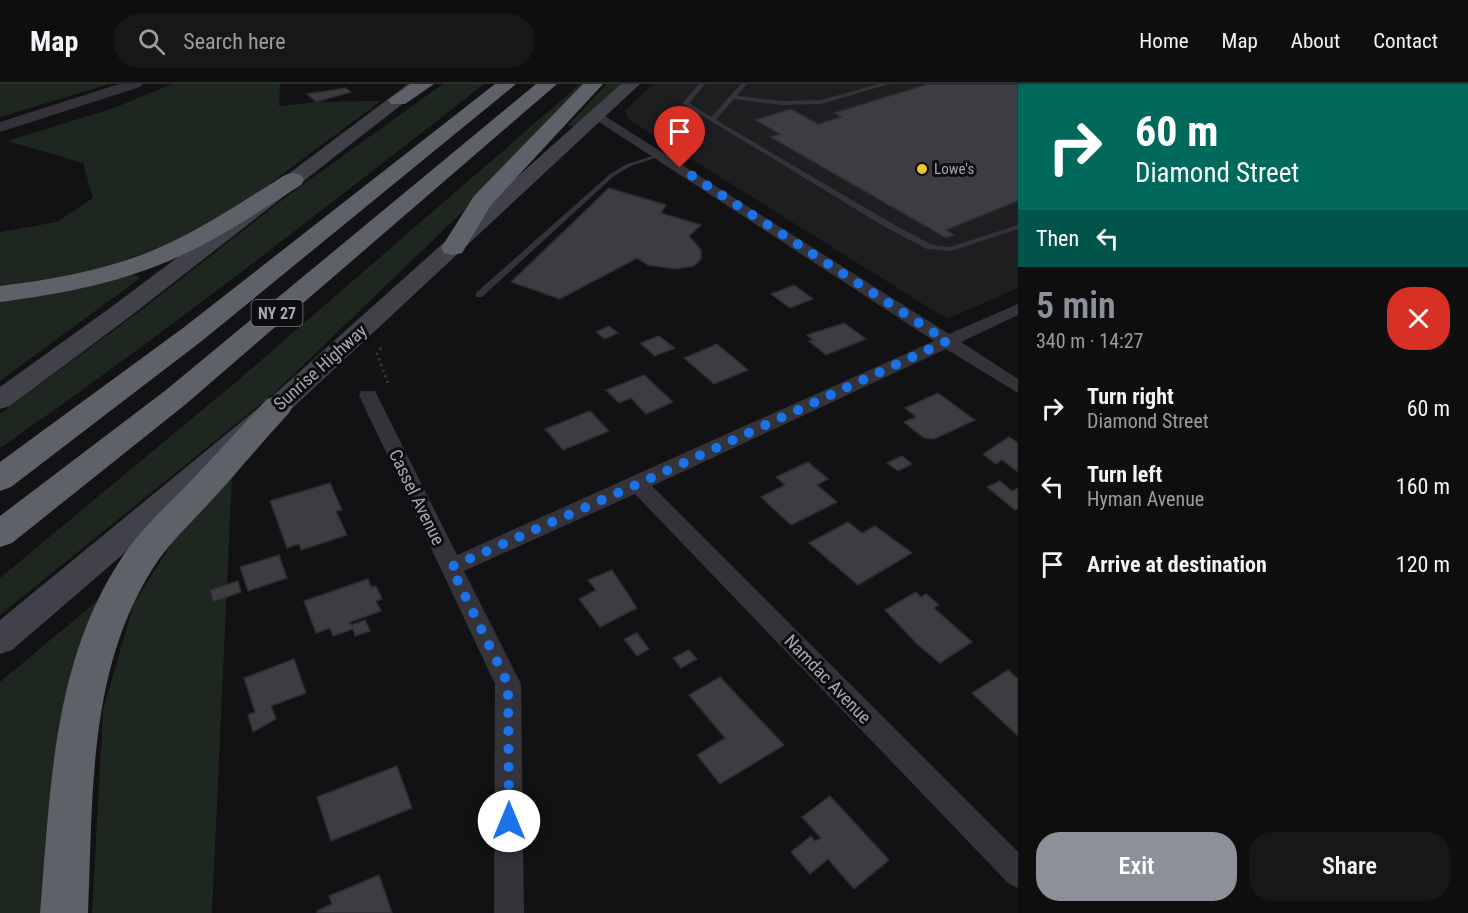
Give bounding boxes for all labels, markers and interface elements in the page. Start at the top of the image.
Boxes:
search box [114,14,534,68]
text: Map [30,25,78,58]
icon: search [135,25,168,58]
text: Search here [183,29,286,54]
text: Home [1139,29,1189,53]
text: Map [1222,29,1258,53]
text: About [1291,29,1340,53]
text: Contact [1373,29,1438,53]
pin [654,106,705,168]
text: 60 m [1135,107,1218,156]
icon: right [1036,108,1114,186]
icon: arrive [663,115,696,148]
text: Diamond Street [1135,157,1299,189]
place label: Lowe's [934,160,974,178]
marker: Lowe's [915,162,929,176]
icon: left [1091,222,1124,255]
text: Then [1036,226,1079,251]
text: 5 min [1036,285,1116,327]
button: close [1387,287,1450,350]
road number: NY 27 [252,300,302,326]
street label: Sunrise Highway [269,319,371,414]
text: 340 m · 14:27 [1036,329,1143,353]
text: Turn right [1087,384,1174,409]
icon: right [1036,392,1069,425]
text: 60 m [1407,396,1450,421]
text: Diamond Street [1087,409,1209,433]
street label: Cassel Avenue [385,446,449,548]
text: Turn left [1087,462,1162,487]
icon: left [1036,470,1069,503]
text: 160 m [1396,474,1450,499]
text: Hyman Avenue [1087,487,1204,511]
icon: arrive [1036,548,1069,581]
text: Arrive at destination [1087,552,1267,577]
text: 120 m [1396,552,1450,577]
street label: Namdac Avenue [780,630,876,728]
position arrow [477,789,541,853]
button: Exit [1036,832,1237,901]
button: Share [1249,832,1450,901]

